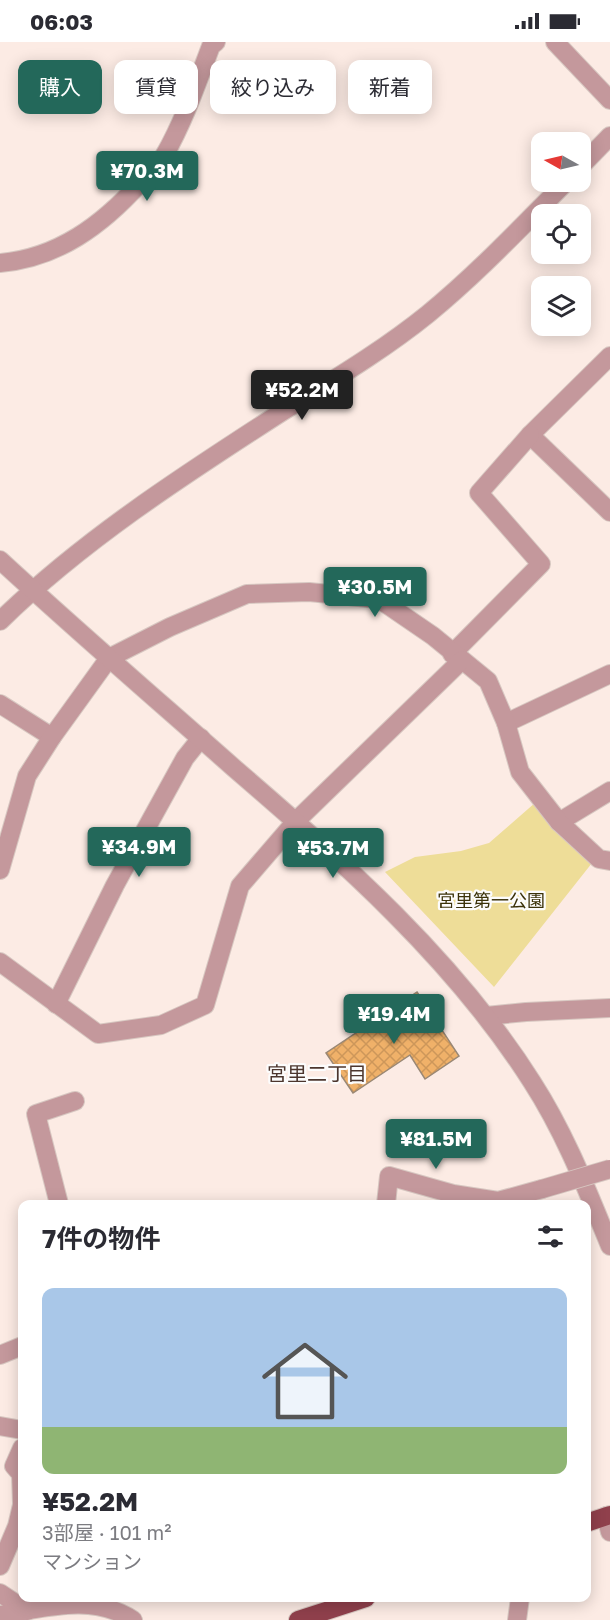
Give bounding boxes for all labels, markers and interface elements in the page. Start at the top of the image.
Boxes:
text: 06:03 [30,8,93,35]
chip: 購入 [18,60,102,114]
chip: 賃貸 [114,60,198,114]
chip: 絞り込み [210,60,336,114]
chip: 新着 [348,60,432,114]
north arrow [531,132,591,192]
map controls [531,132,591,336]
pin: ¥70.3M [98,151,196,202]
text: ¥70.3M [110,158,184,182]
button: locate [531,204,591,264]
button: layers [531,276,591,336]
pin: ¥52.2M [253,370,351,421]
text: ¥52.2M [265,377,339,401]
pin: ¥30.5M [326,567,424,618]
text: ¥30.5M [338,574,412,598]
pin: ¥34.9M [90,827,188,878]
pin: ¥53.7M [284,828,382,879]
text: ¥34.9M [102,834,176,858]
text: ¥53.7M [297,835,369,859]
park label: 宮里第一公園 [437,889,545,911]
pin: ¥19.4M [345,994,443,1045]
text: ¥19.4M [358,1001,430,1025]
district label: 宮里二丁目 [267,1061,367,1085]
pin: ¥81.5M [387,1119,485,1170]
text: ¥81.5M [400,1126,472,1150]
icon: filters [534,1220,567,1253]
text: 7件の物件 [42,1223,160,1254]
icon: home [251,1327,359,1435]
text: ¥52.2M [42,1486,138,1517]
text: 3部屋 · 101 m² [42,1520,171,1544]
text: マンション [42,1549,142,1573]

